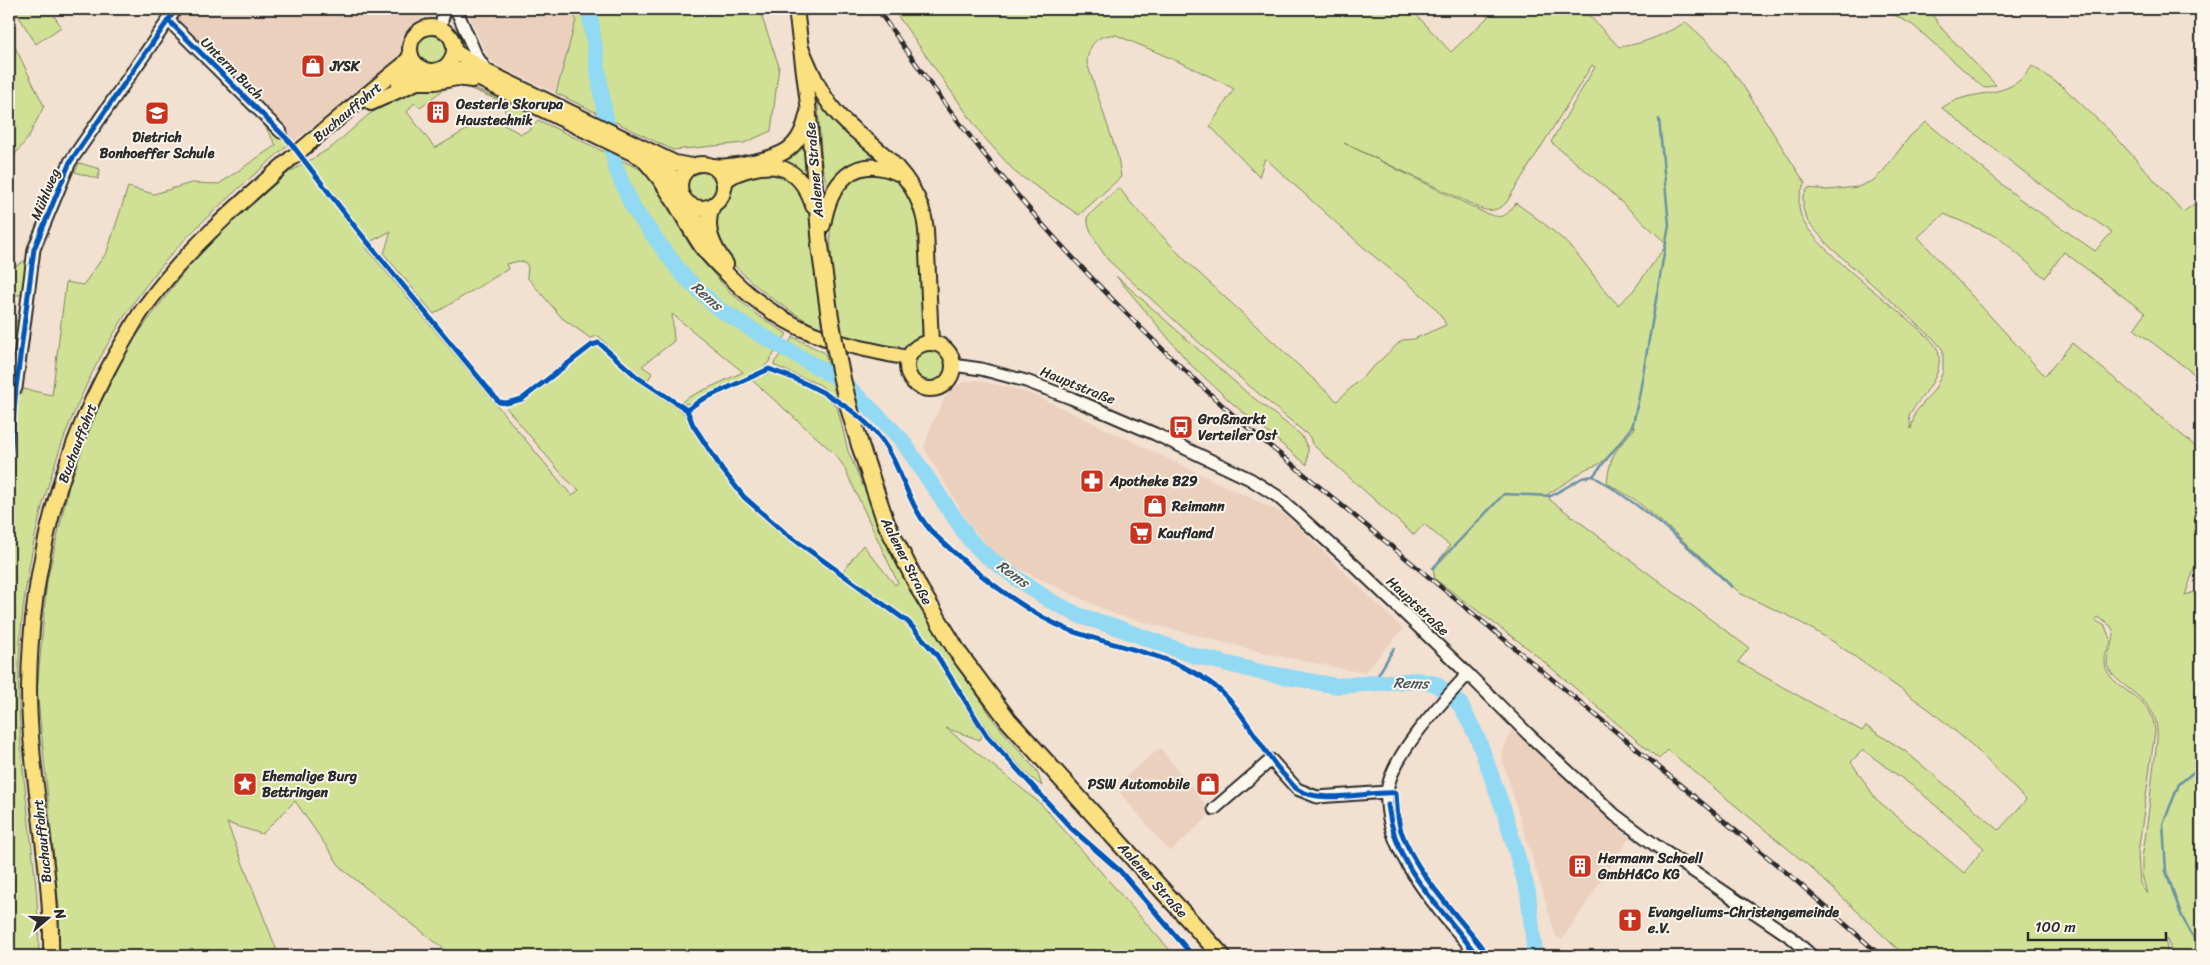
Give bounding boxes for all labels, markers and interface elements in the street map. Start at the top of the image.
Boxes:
street label: Unterm Buch [194,31,269,106]
shop icon: JYSK [300,53,326,79]
place label: JYSK [329,54,361,79]
street label: Buchauffahrt [307,76,387,149]
place label: Oesterle Skorupa Haustechnik [455,92,564,133]
building icon: Oesterle Skorupa Haustechnik [425,99,451,125]
school or university icon: Dietrich Bonhoeffer Schule [144,100,170,126]
street label: Aalener Straße [798,121,831,220]
place label: Dietrich Bonhoeffer Schule [99,125,215,166]
street label: Mühlweg [23,164,68,224]
water label: Rems [685,275,730,319]
street label: Hauptstraße [1036,359,1119,412]
street label: Buchauffahrt [51,400,104,487]
place label: Großmarkt Verteiler Ost [1197,407,1278,448]
bus stop icon: Großmarkt Verteiler Ost [1168,414,1194,440]
pharmacy icon: Apotheke B29 [1079,468,1105,494]
place label: Apotheke B29 [1109,469,1198,494]
shop icon: Reimann [1142,493,1168,519]
place label: Reimann [1171,494,1225,519]
street label: Aalener Straße [873,512,939,609]
supermarket icon: Kaufland [1128,520,1154,546]
place label: Kaufland [1157,521,1215,546]
water label: Rems [991,553,1037,596]
street label: Hauptstraße [1380,570,1455,643]
water label: Rems [1393,669,1431,697]
place label: Ehemalige Burg Bettringen [262,764,357,805]
place icon: Ehemalige Burg Bettringen [232,771,258,797]
shop icon: PSW Automobile [1195,771,1221,797]
place label: PSW Automobile [1088,772,1191,797]
street label: Buchauffahrt [26,798,59,884]
street label: Aalener Straße [1111,836,1194,924]
place label: Hermann Schoell GmbH&Co KG [1597,846,1704,887]
building icon: Hermann Schoell GmbH&Co KG [1567,853,1593,879]
north arrow [22,892,72,942]
place label: Evangeliums-Christengemeinde e.V. [1647,900,1839,941]
text: N [46,904,73,923]
church icon: Evangeliums-Christengemeinde e.V. [1617,907,1643,933]
scale bar [2028,910,2165,942]
text: 100 m [2035,914,2076,940]

